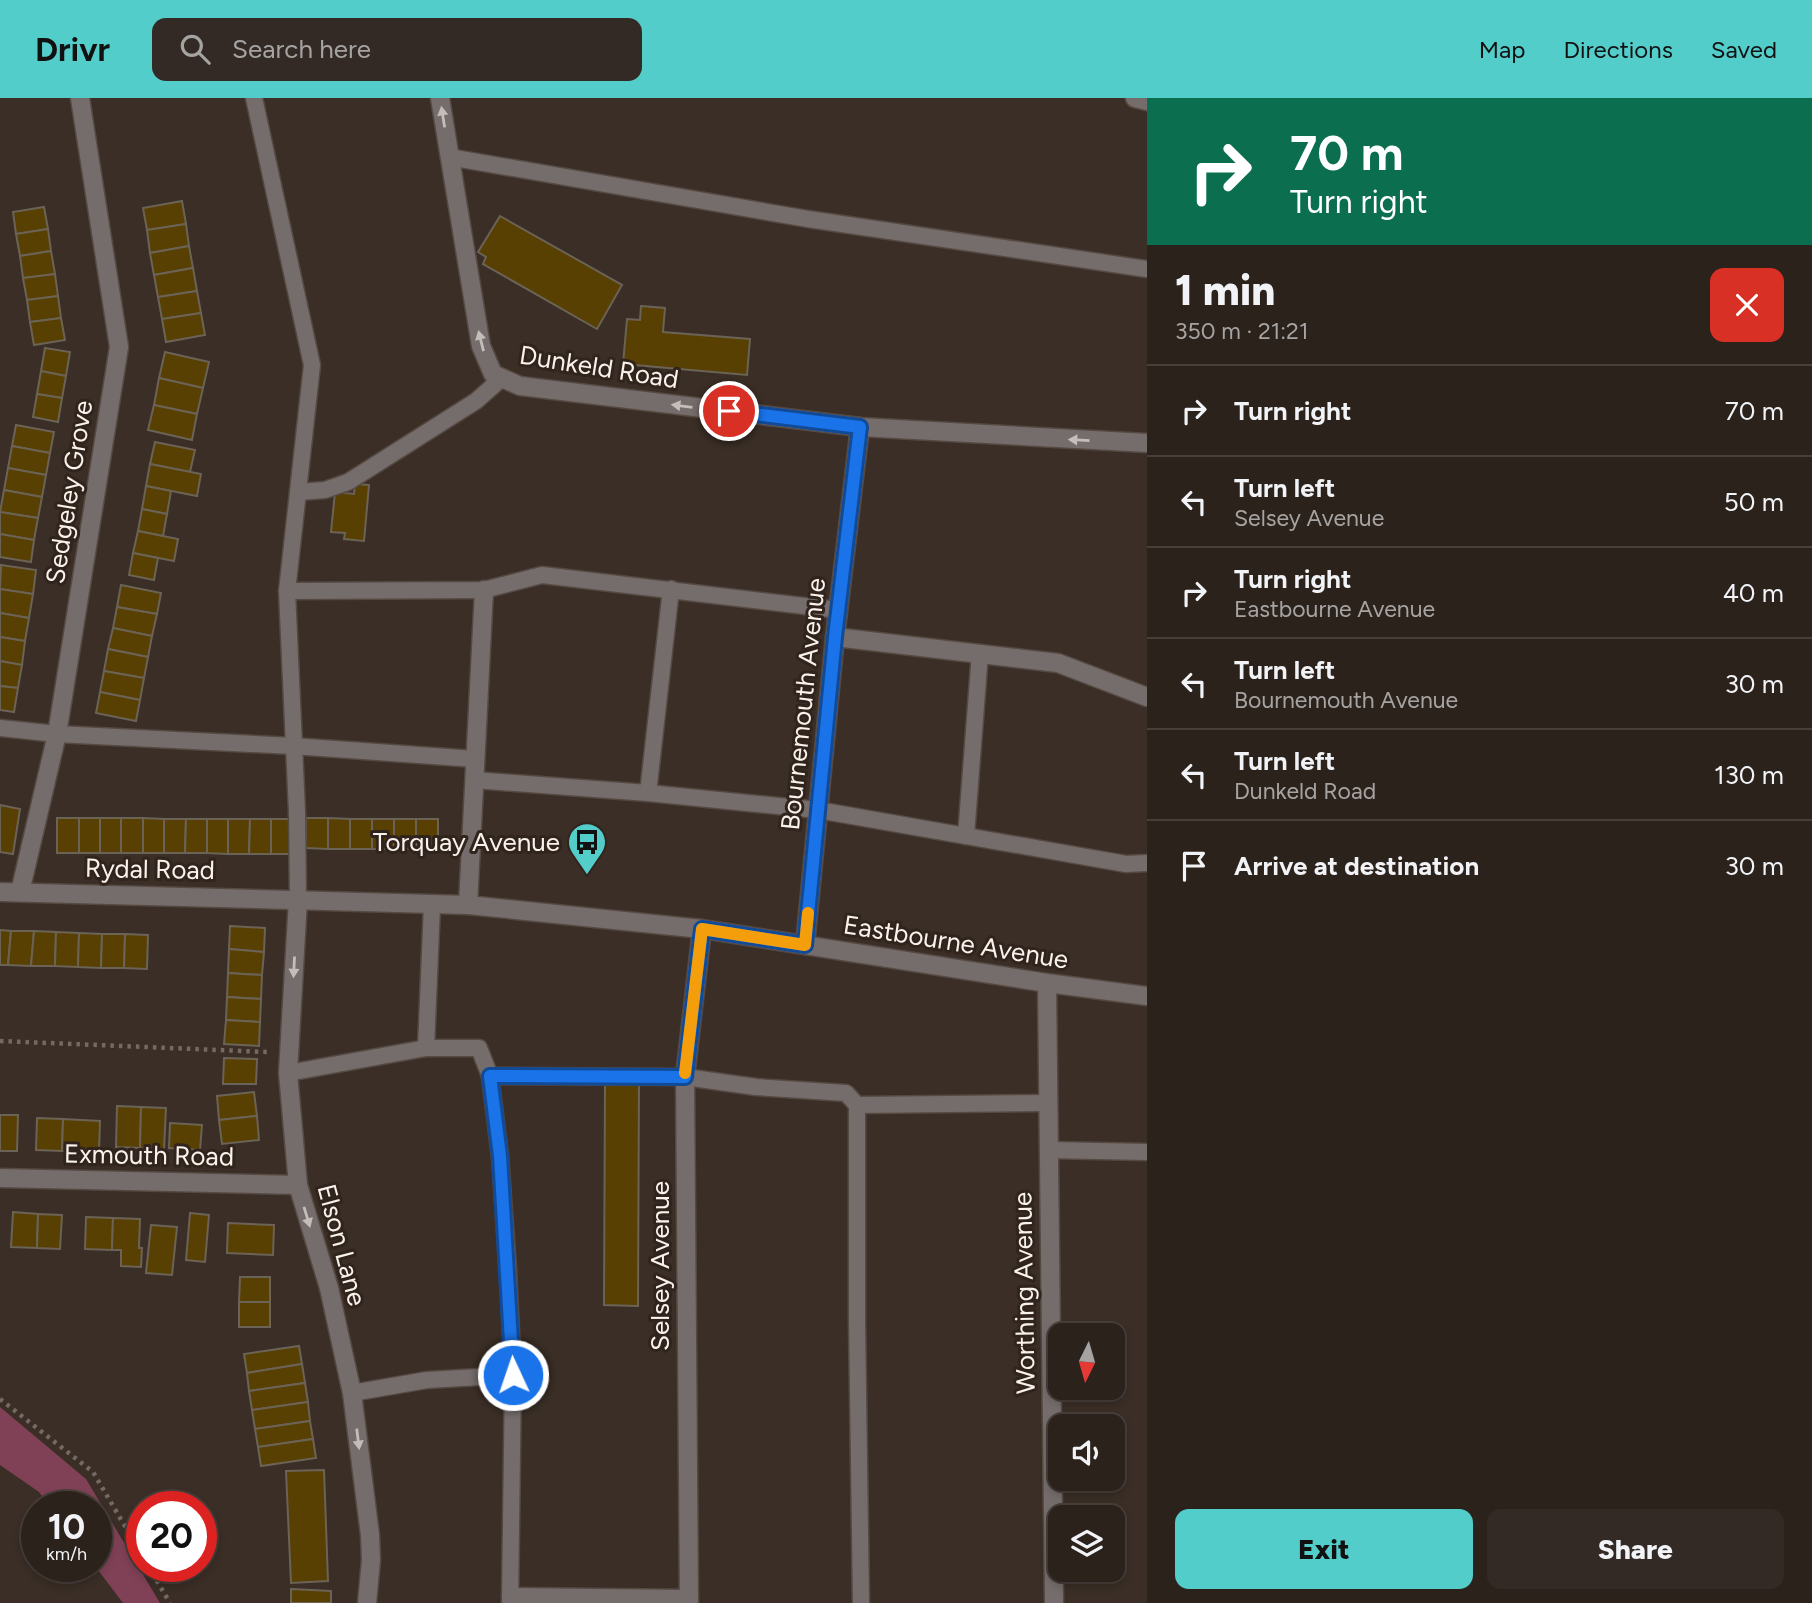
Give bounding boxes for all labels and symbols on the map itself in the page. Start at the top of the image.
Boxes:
one-way arrow [437,106,448,128]
one-way arrow [475,330,486,352]
street label: Dunkeld Road [517,339,681,395]
pin [699,381,759,441]
street label: Sedgeley Grove [39,398,99,586]
one-way arrow [670,400,692,411]
one-way arrow [1068,434,1090,445]
street label: Bournemouth Avenue [774,576,832,832]
bus stop icon: Torquay Avenue [566,821,608,876]
place label: Torquay Avenue [373,826,560,858]
street label: Rydal Road [85,852,215,886]
street label: Eastbourne Avenue [841,908,1071,976]
one-way arrow [288,956,299,978]
street label: Exmouth Road [64,1138,234,1172]
street label: Elson Lane [310,1181,374,1309]
street label: Selsey Avenue [644,1181,676,1351]
street label: Worthing Avenue [1006,1192,1042,1394]
one-way arrow [303,1207,313,1228]
north arrow [1048,1323,1125,1400]
position arrow [476,1338,550,1412]
one-way arrow [352,1428,363,1450]
speed limit sign: 20 [126,1491,217,1582]

